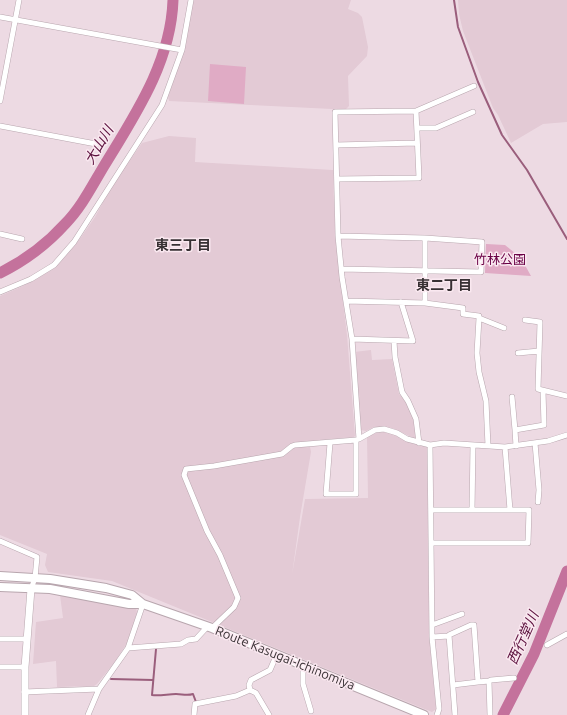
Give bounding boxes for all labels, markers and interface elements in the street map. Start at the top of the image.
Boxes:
water label: 大山川 [81,123,117,167]
district label: 東三丁目 [155,237,211,253]
park label: 竹林公園 [474,252,526,268]
district label: 東二丁目 [416,277,472,293]
water label: 西行堂川 [504,609,542,667]
street label: Route Kasugai-Ichinomiya [213,623,357,693]

